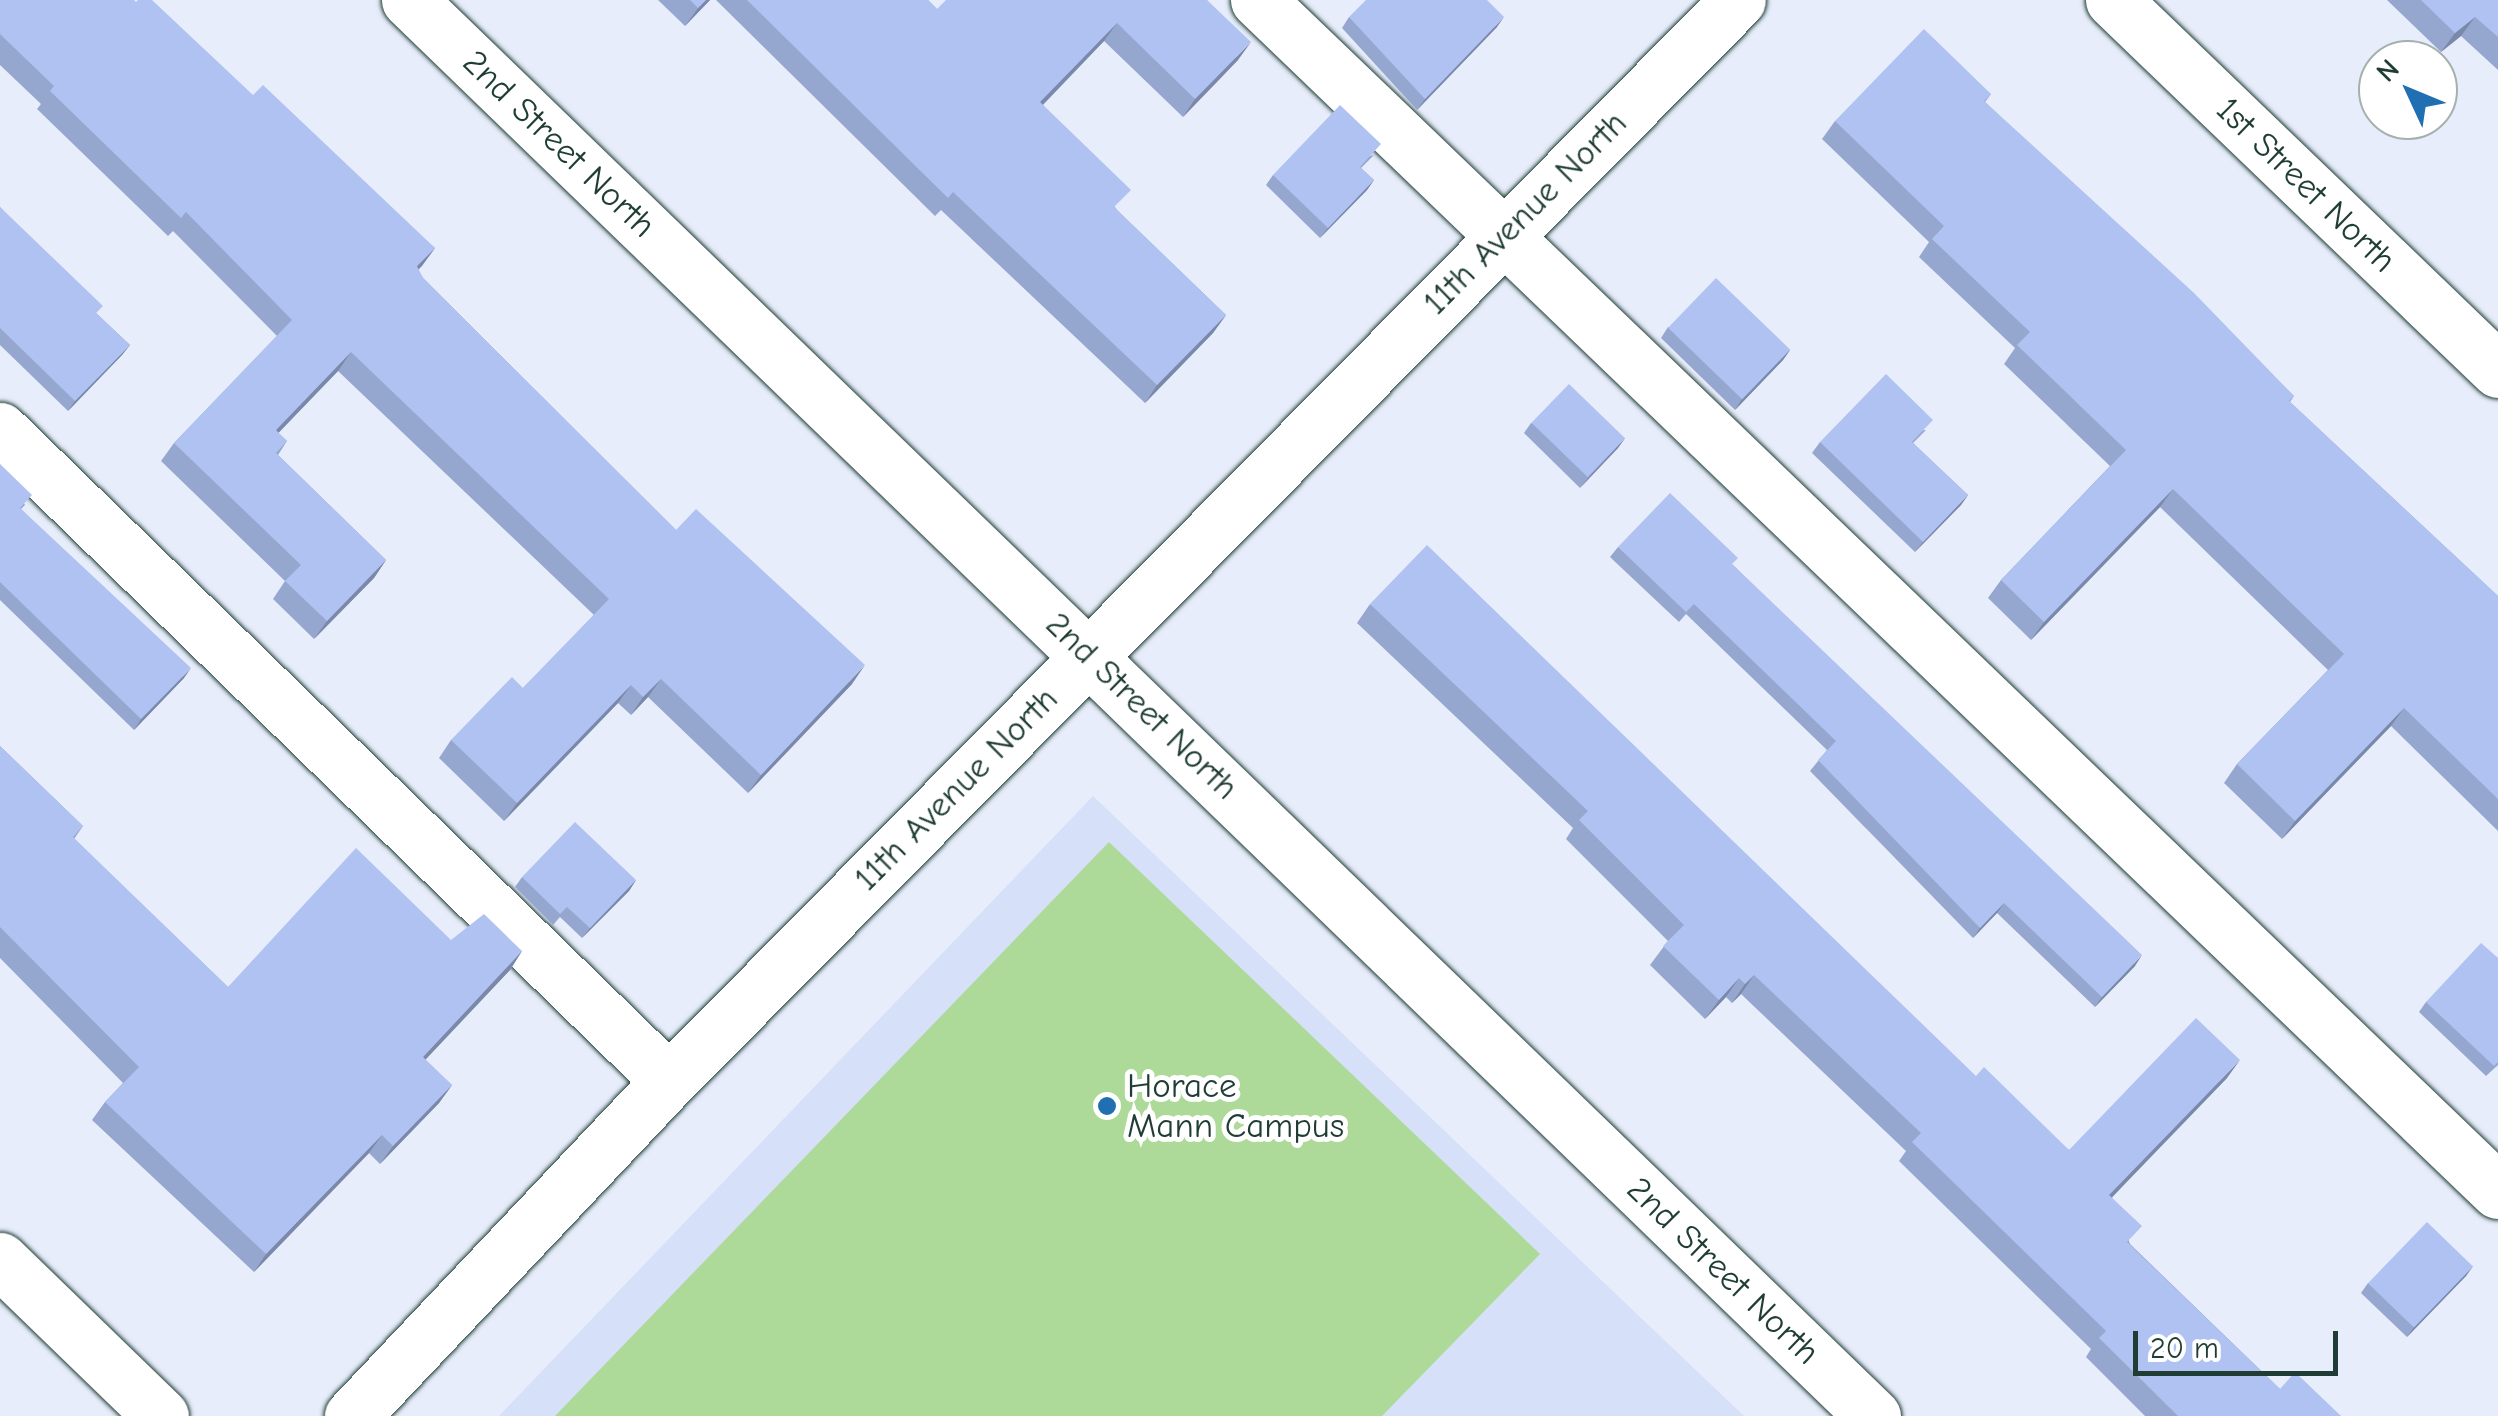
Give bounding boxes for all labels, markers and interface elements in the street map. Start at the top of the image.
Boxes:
north arrow [2358,40,2458,140]
street label: 2nd Street North [454,42,664,246]
text: N [2370,53,2406,88]
street label: 1st Street North [2207,89,2405,281]
street label: 11th Avenue North [1414,102,1636,324]
street label: 2nd Street North [1037,604,1247,808]
street label: 11th Avenue North [845,678,1067,900]
place label: Horace Mann Campus [1127,1065,1344,1147]
marker: Horace Mann Campus [1096,1095,1118,1117]
street label: 2nd Street North [1618,1169,1828,1373]
scale bar [2138,1311,2343,1373]
text: 20 m [2150,1331,2219,1366]

